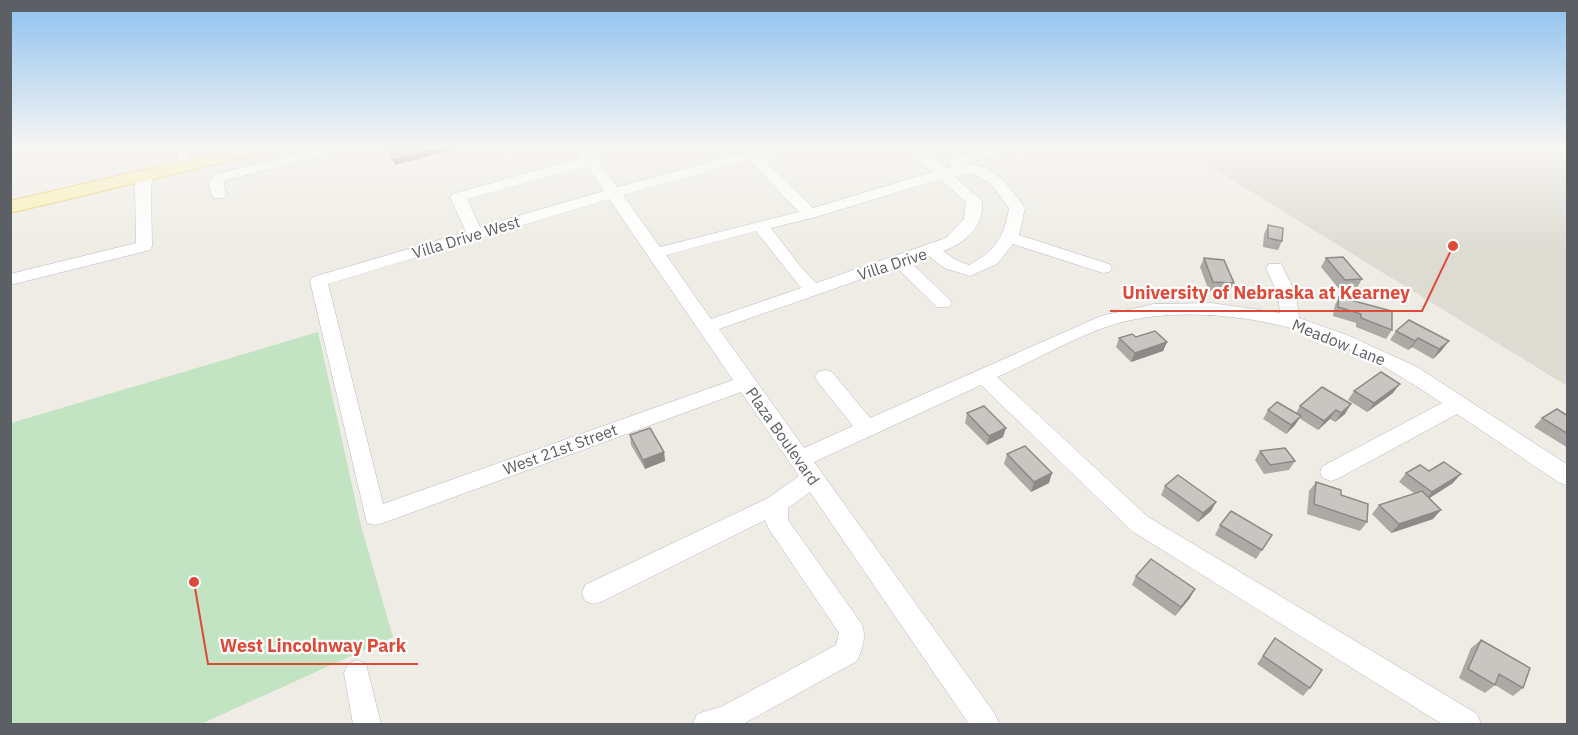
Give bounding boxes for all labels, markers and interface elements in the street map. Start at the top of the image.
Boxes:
street label: Villa Drive West [410,211,522,263]
street label: Villa Drive [855,243,929,285]
callout: University of Nebraska at Kearney [1110,275,1422,311]
text: University of Nebraska at Kearney [1122,281,1410,304]
street label: Meadow Lane [1289,314,1389,370]
street label: Plaza Boulevard [742,383,824,489]
street label: West 21st Street [500,419,620,479]
callout: West Lincolnway Park [208,628,418,664]
text: West Lincolnway Park [220,634,407,657]

